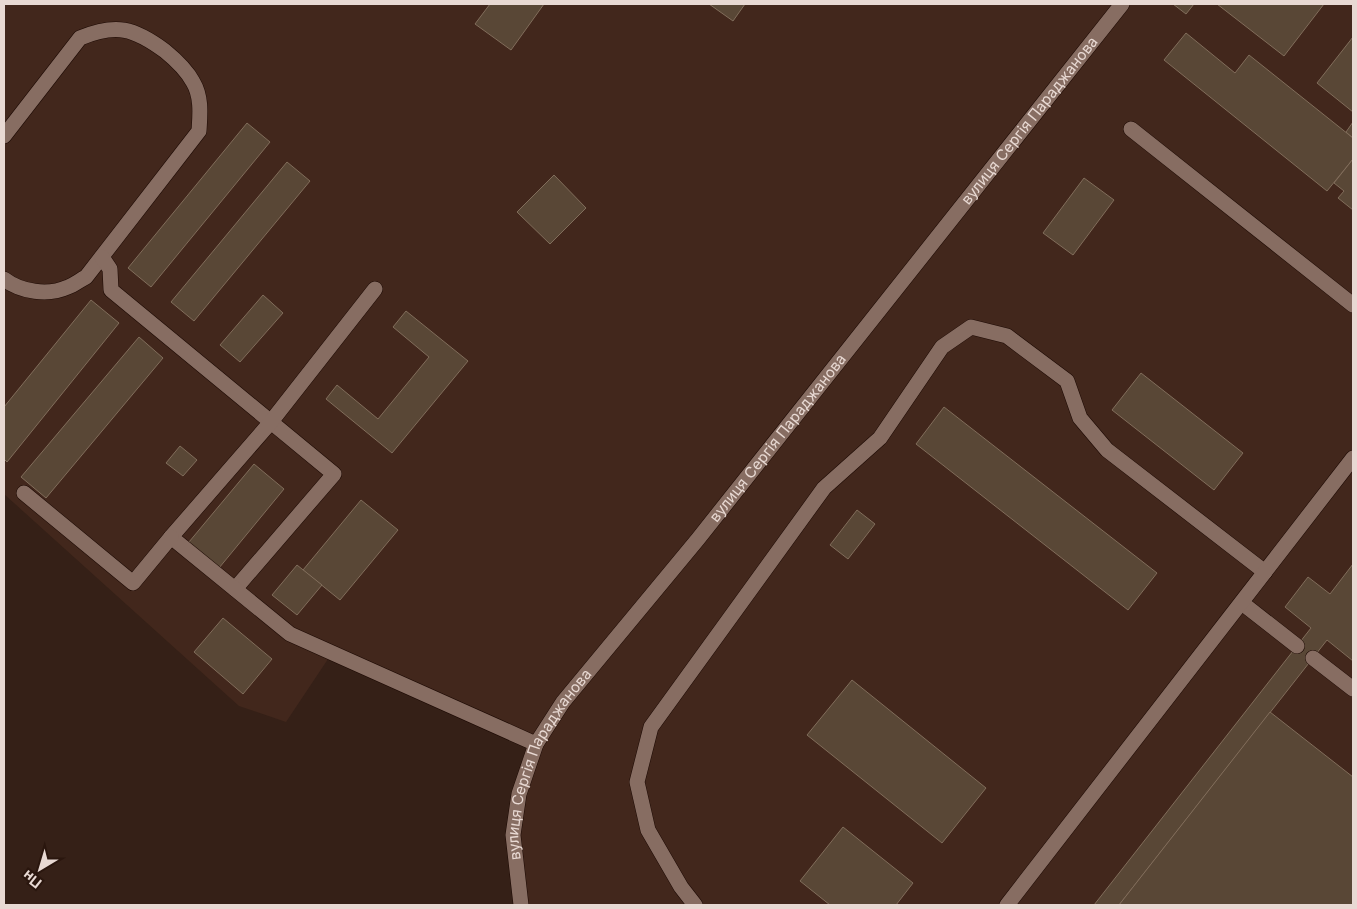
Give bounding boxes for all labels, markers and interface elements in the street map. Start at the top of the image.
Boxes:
street label: вулиця Сергія Параджанова [957,32,1102,208]
street label: вулиця Сергія Параджанова [705,350,850,526]
street label: вулиця Сергія Параджанова [503,665,595,861]
north arrow [15,844,65,894]
text: Пн [19,867,44,892]

